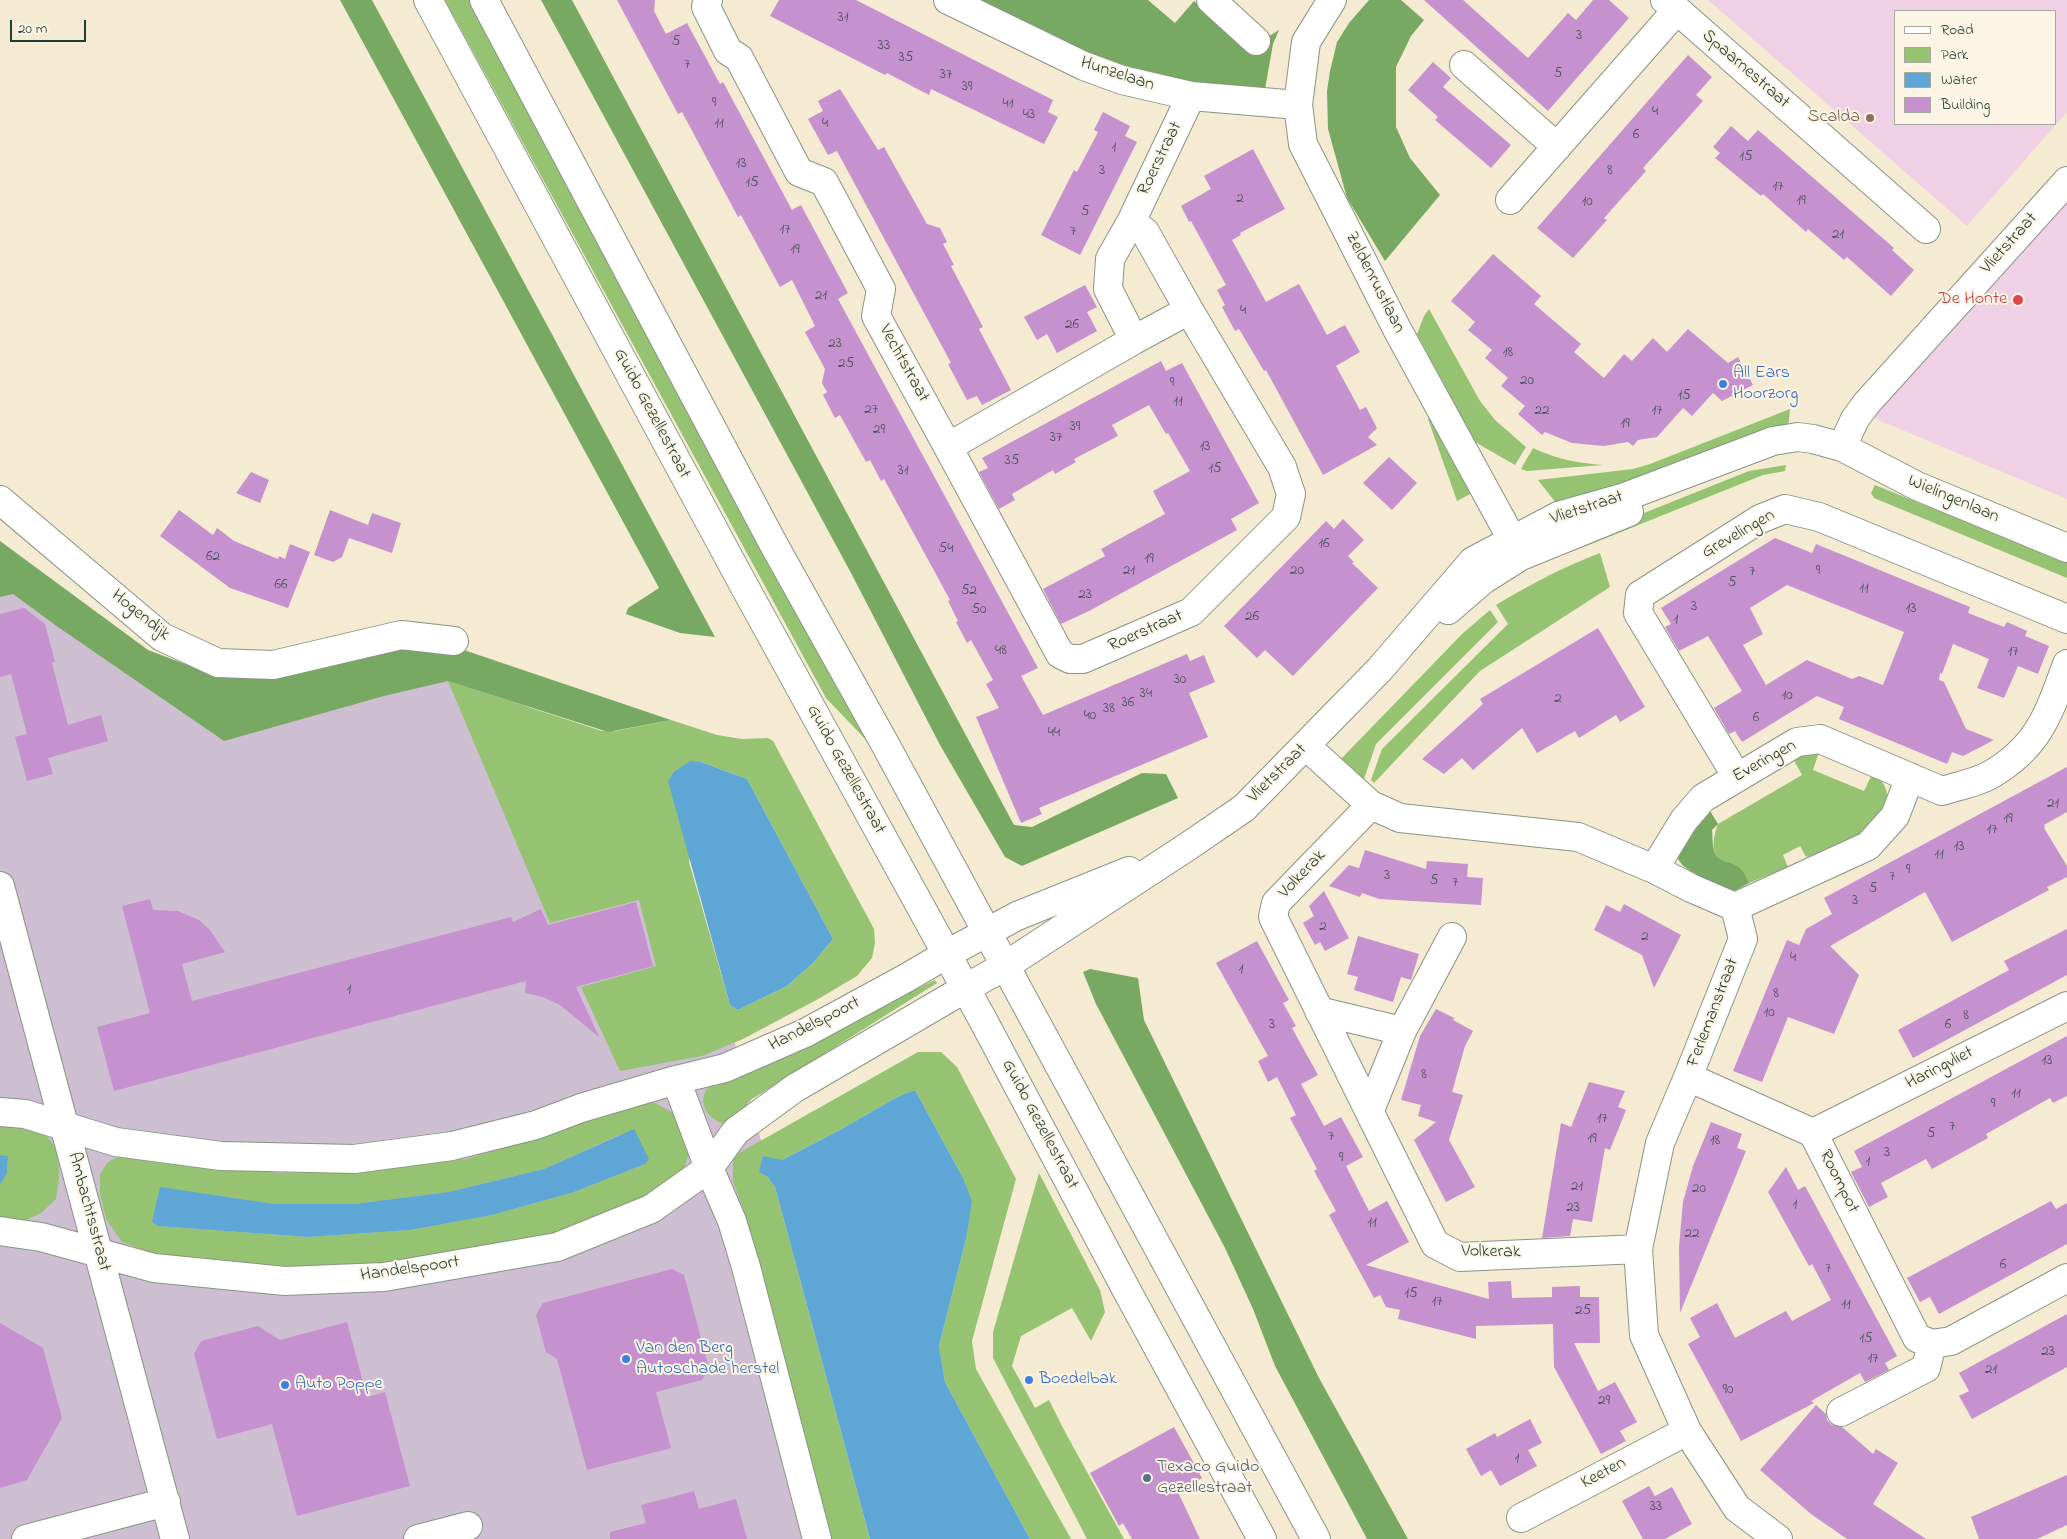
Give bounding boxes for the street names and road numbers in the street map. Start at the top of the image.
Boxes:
street label: Spaarnestraat [1697,26,1793,114]
street label: Hunzelaan [1077,53,1157,97]
street label: Roerstraat [1134,119,1188,199]
street label: Vlietstraat [1977,209,2043,279]
street label: Zeldenrustlaan [1339,229,1409,337]
street label: Vechtstraat [873,321,933,407]
street label: Guido Gezellestraat [608,345,694,483]
street label: Wielingenlaan [1904,471,2002,529]
street label: Vlietstraat [1548,487,1626,531]
street label: Grevelingen [1699,505,1779,565]
street label: Hogendijk [106,586,174,646]
street label: Roerstraat [1105,606,1187,658]
street label: Guido Gezellestraat [801,702,889,838]
street label: Everingen [1730,736,1800,788]
street label: Vlietstraat [1244,740,1312,808]
street label: Volkerak [1275,846,1331,904]
street label: Ferlemanstraat [1683,955,1745,1071]
street label: Handelspoort [766,993,864,1057]
street label: Haringvliet [1902,1043,1978,1095]
street label: Guido Gezellestraat [996,1056,1082,1194]
street label: Roompot [1813,1147,1863,1217]
street label: Ambachtsstraat [62,1150,114,1274]
street label: Volkerak [1461,1242,1521,1264]
street label: Handelspoort [359,1252,461,1288]
street label: Keeten [1578,1453,1630,1495]

